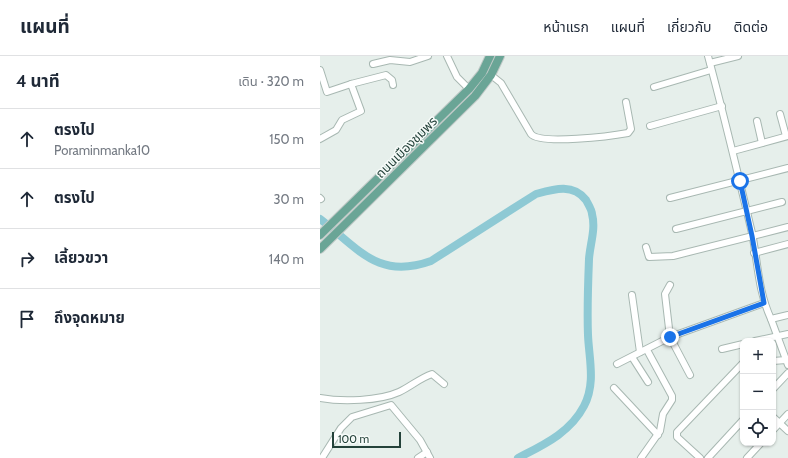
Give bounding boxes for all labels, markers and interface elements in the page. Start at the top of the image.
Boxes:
text: แผนที่ [20,15,70,38]
text: หน้าแรก [543,18,589,36]
text: แผนที่ [611,18,645,36]
text: เกี่ยวกับ [667,18,712,36]
text: ติดต่อ [734,18,768,36]
text: 4 นาที [16,71,60,91]
text: เดิน · 320 m [238,73,304,89]
street label: ถนนเมืองชุมพร [372,113,440,181]
text: ตรงไป [54,121,95,139]
icon: ahead [16,128,38,150]
text: 150 m [269,131,304,147]
text: Poraminmanka10 [54,142,150,158]
route start [731,172,749,190]
icon: ahead [16,188,38,210]
text: ตรงไป [54,189,95,207]
text: 30 m [274,191,304,207]
icon: right [16,248,38,270]
text: เลี้ยวขวา [54,249,108,267]
text: 140 m [269,251,304,267]
icon: arrive [16,308,38,330]
text: ถึงจุดหมาย [54,309,125,327]
route end [661,328,679,346]
map controls [740,338,776,446]
button: + [740,338,776,374]
button: − [740,374,776,410]
button: locate [740,410,776,446]
scale bar [332,430,401,449]
text: 100 m [338,432,369,446]

